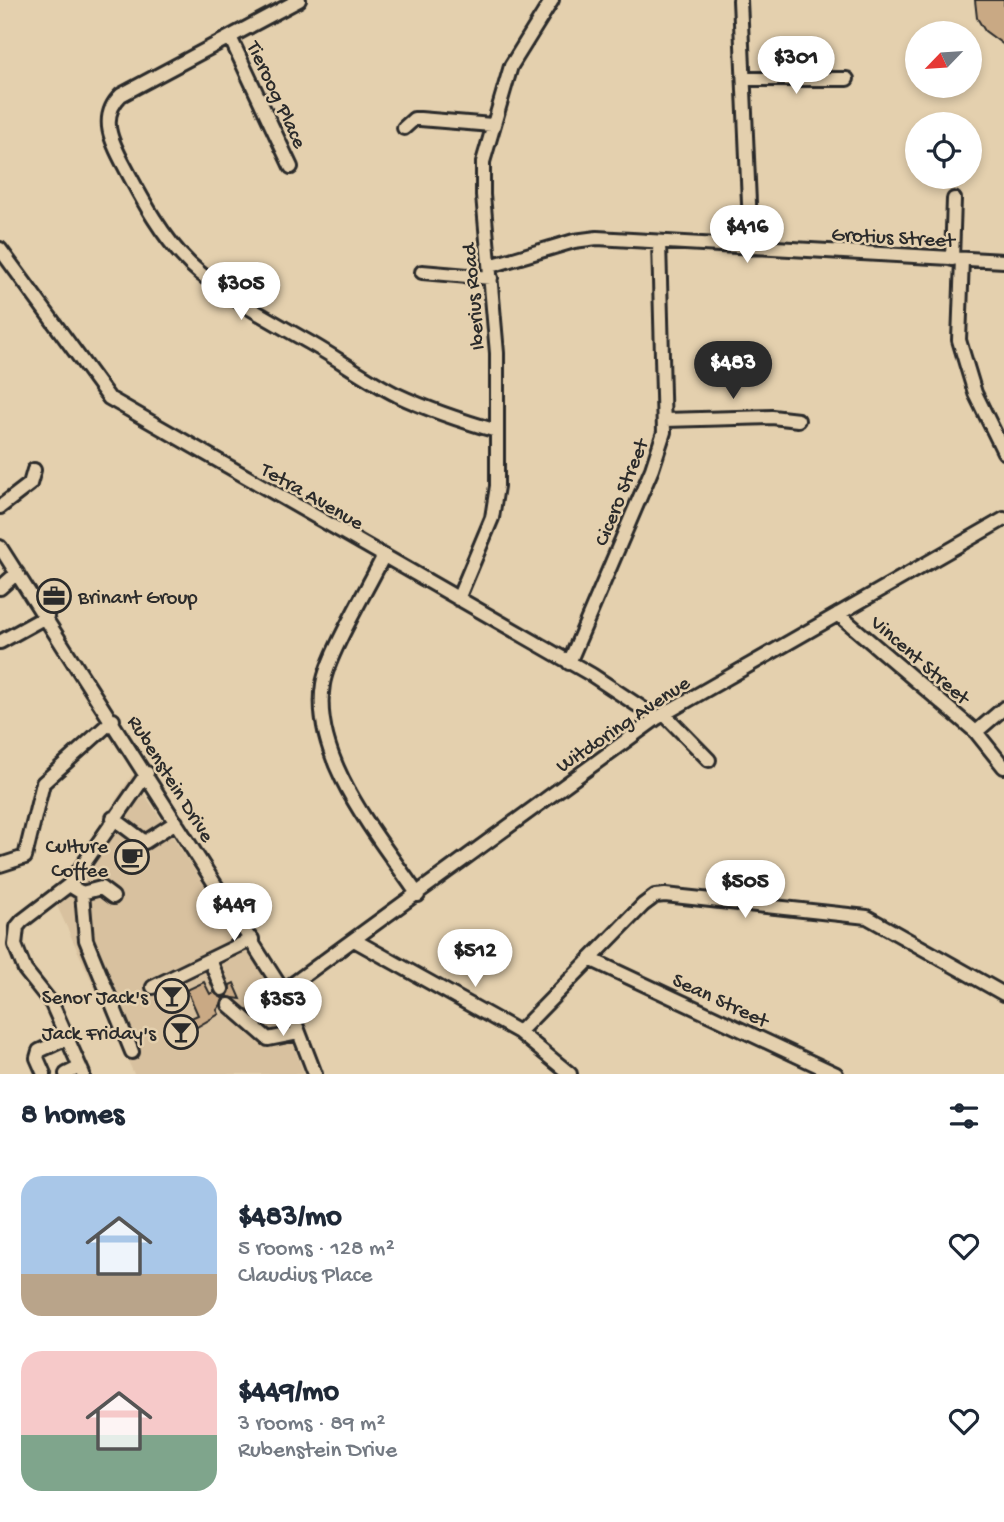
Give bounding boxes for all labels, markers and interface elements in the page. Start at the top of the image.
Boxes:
north arrow [905,21,982,98]
map controls [905,21,982,189]
pin: $301 [755,36,837,96]
street label: Tieroog Place [239,37,311,154]
text: $301 [774,45,818,72]
button: locate [905,112,982,189]
pin: $416 [706,205,788,265]
text: $416 [726,214,768,241]
street label: Grotius Street [831,224,957,255]
street label: Iberius Road [458,240,493,351]
pin: $305 [200,262,282,322]
text: $305 [217,271,265,298]
pin: $483 [692,342,774,401]
text: $483 [710,350,756,377]
street label: Cicero Street [590,434,657,550]
street label: Tetra Avenue [254,458,368,538]
office icon: Brinant Group [35,577,73,615]
place label: Brinant Group [77,587,198,612]
street label: Vincent Street [863,611,975,713]
street label: Witdoring Avenue [552,671,697,780]
street label: Rubenstein Drive [120,712,219,849]
place label: Culture Coffee [45,836,109,885]
cafe icon: Culture Coffee [113,838,151,876]
pin: $505 [704,860,786,920]
text: $505 [721,869,769,896]
pin: $449 [193,884,275,943]
text: $449 [212,892,256,919]
pin: $512 [434,930,516,989]
text: $512 [454,938,497,965]
street label: Sean Street [667,969,774,1036]
bar icon: Senor Jack's [153,977,191,1015]
pin: $353 [242,978,324,1038]
place label: Senor Jack's [42,987,149,1012]
text: $353 [260,987,306,1014]
bar icon: Jack Friday's [162,1013,200,1051]
place label: Jack Friday's [42,1023,157,1048]
icon: filters [945,1097,983,1135]
text: 8 homes [21,1099,124,1134]
text: $483/mo [238,1201,342,1236]
icon: home [77,1204,161,1288]
icon: heart [945,1227,983,1265]
text: 5 rooms · 128 m² [238,1236,395,1263]
text: Claudius Place [238,1263,372,1290]
text: $449/mo [238,1376,339,1411]
icon: home [77,1379,161,1463]
icon: heart [945,1402,983,1440]
text: 3 rooms · 89 m² [238,1411,385,1438]
text: Rubenstein Drive [238,1438,397,1465]

